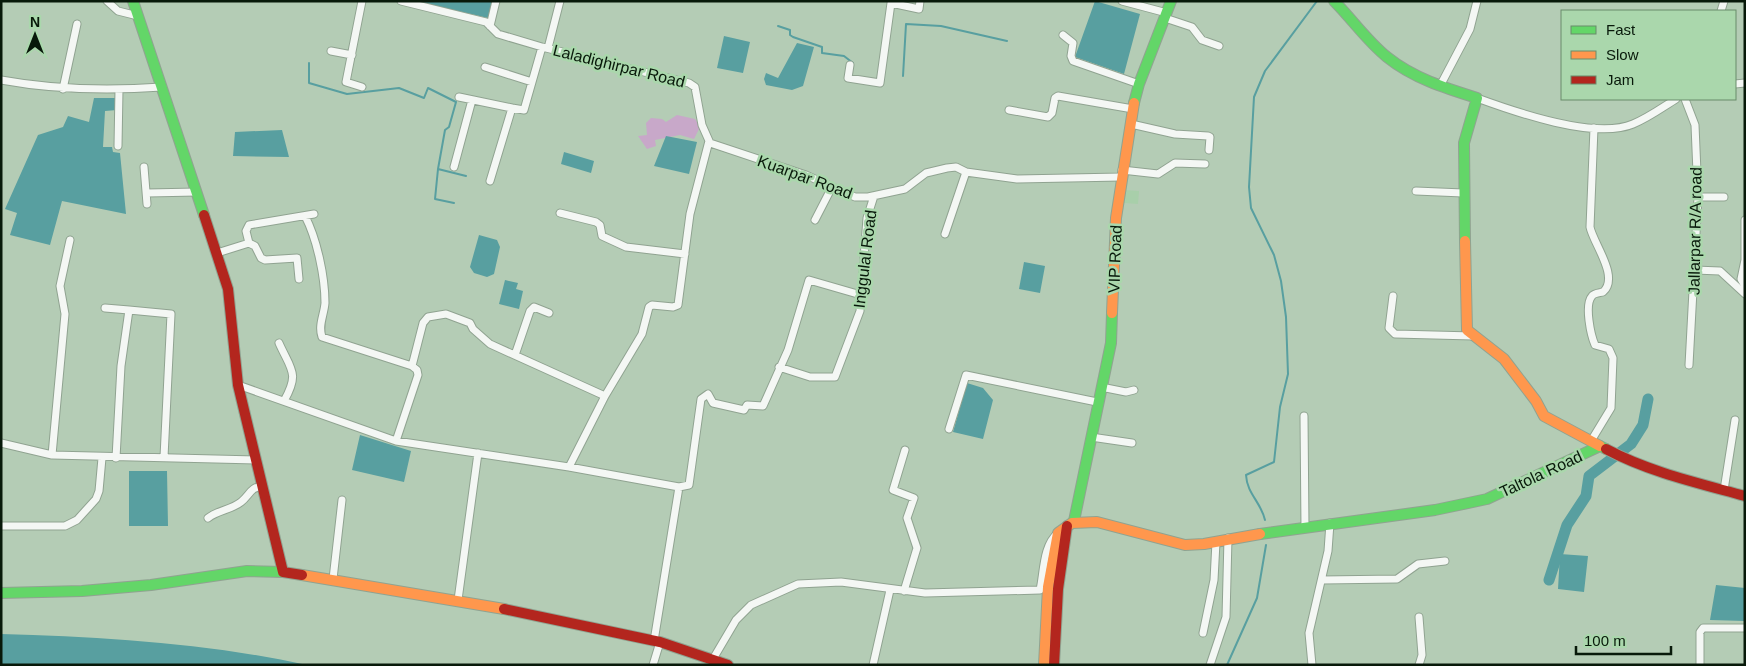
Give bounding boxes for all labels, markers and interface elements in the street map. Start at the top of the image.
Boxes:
north arrow [10,10,60,60]
legend [1561,10,1736,100]
text: N [30,14,40,30]
text: Fast [1606,21,1636,38]
street label: Laladighirpar Road [551,41,687,91]
text: Slow [1606,46,1639,63]
text: Jam [1606,71,1634,88]
street label: Kuarpar Road [755,152,855,202]
street label: Jallarpar R/A road [1685,167,1705,295]
street label: Inggulal Road [851,209,879,309]
street label: VIP Road [1105,225,1125,293]
street label: Taltola Road [1497,447,1585,501]
scale bar [1576,624,1671,656]
text: 100 m [1584,632,1626,649]

